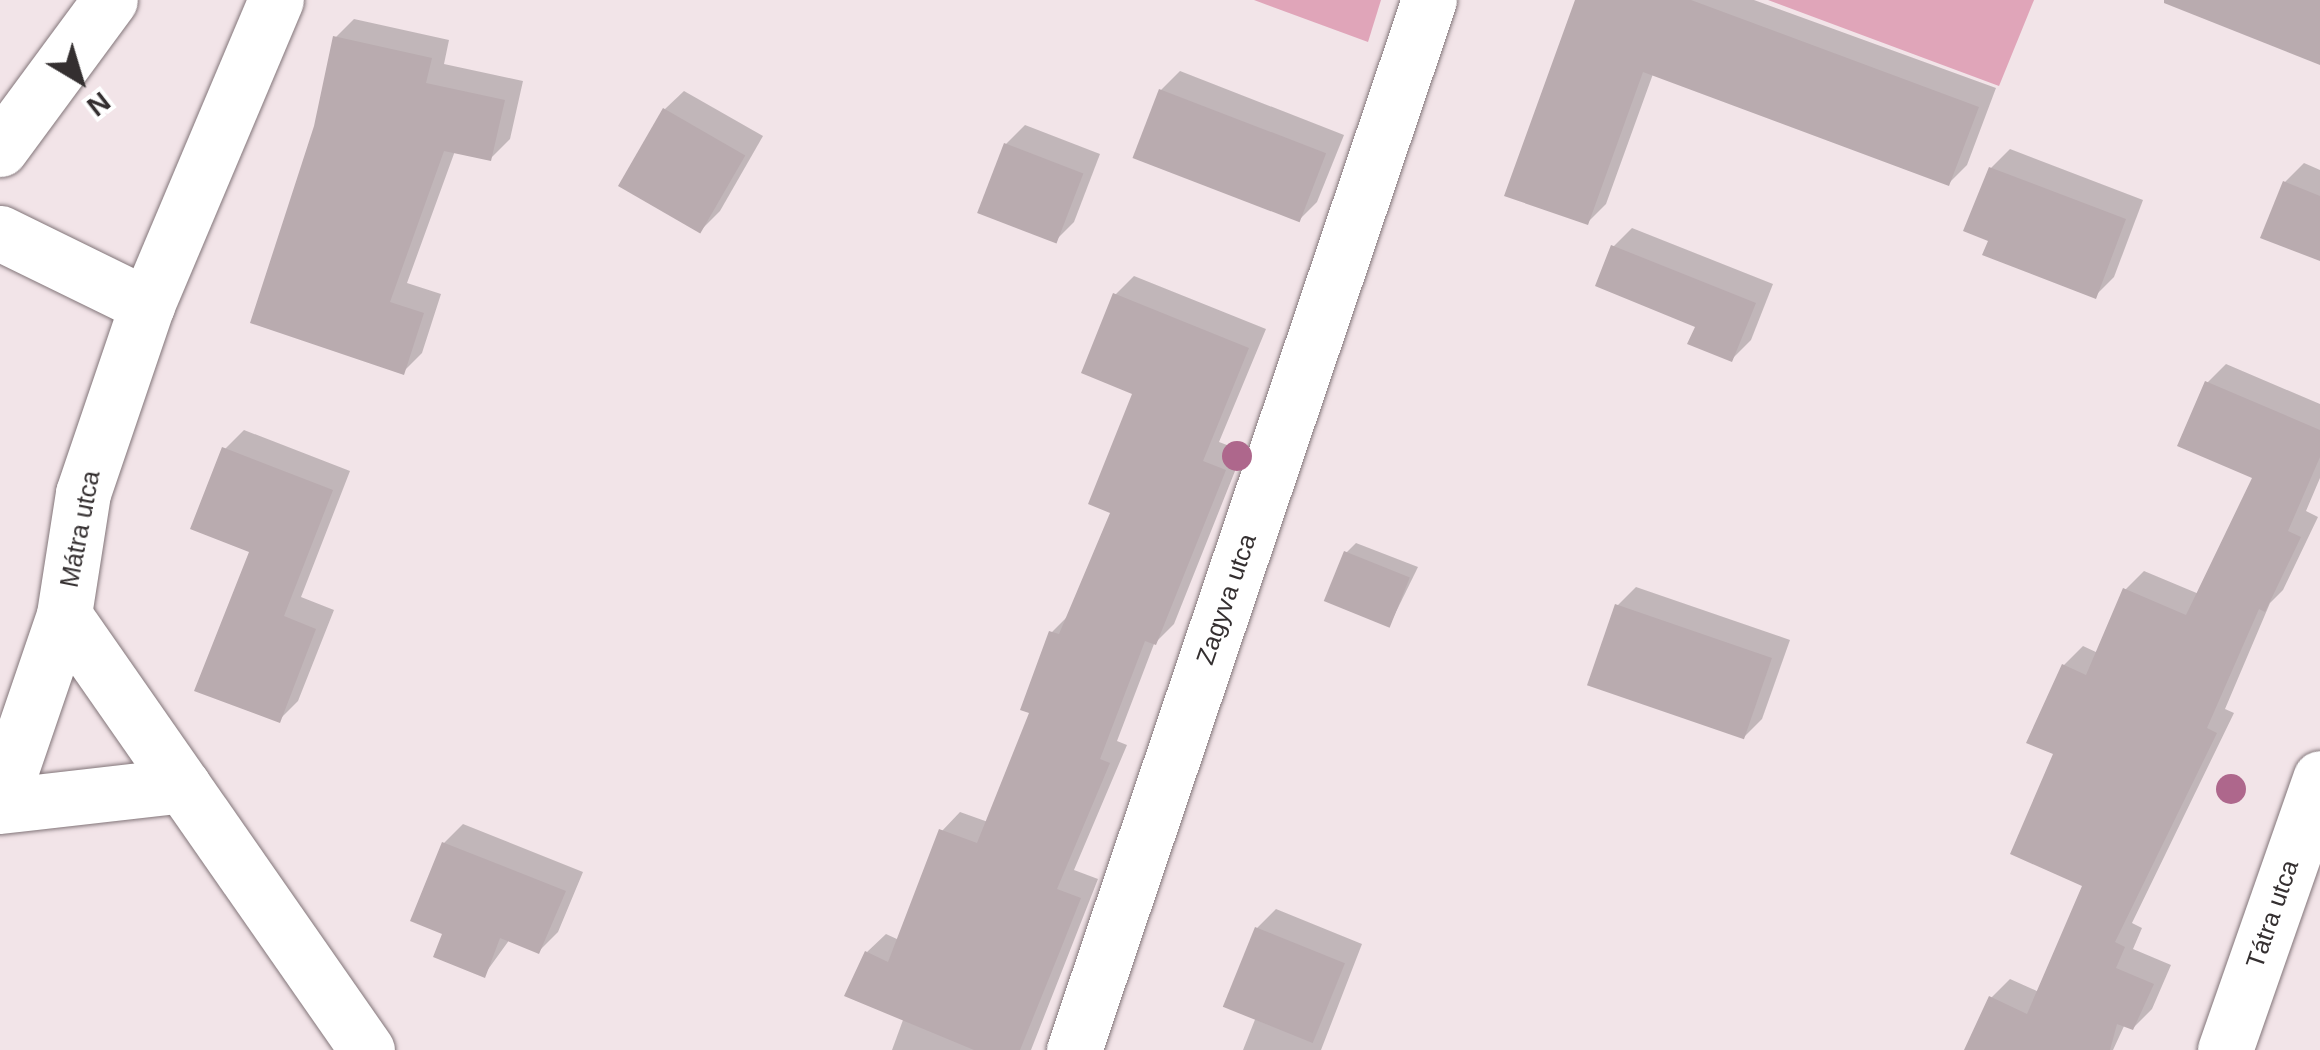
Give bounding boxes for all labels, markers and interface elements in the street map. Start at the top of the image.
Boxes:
north arrow [30,30,130,130]
text: N [81,86,116,122]
street label: Mátra utca [54,468,106,590]
street label: Zagyva utca [1190,530,1262,668]
street label: Tátra utca [2239,856,2305,972]

